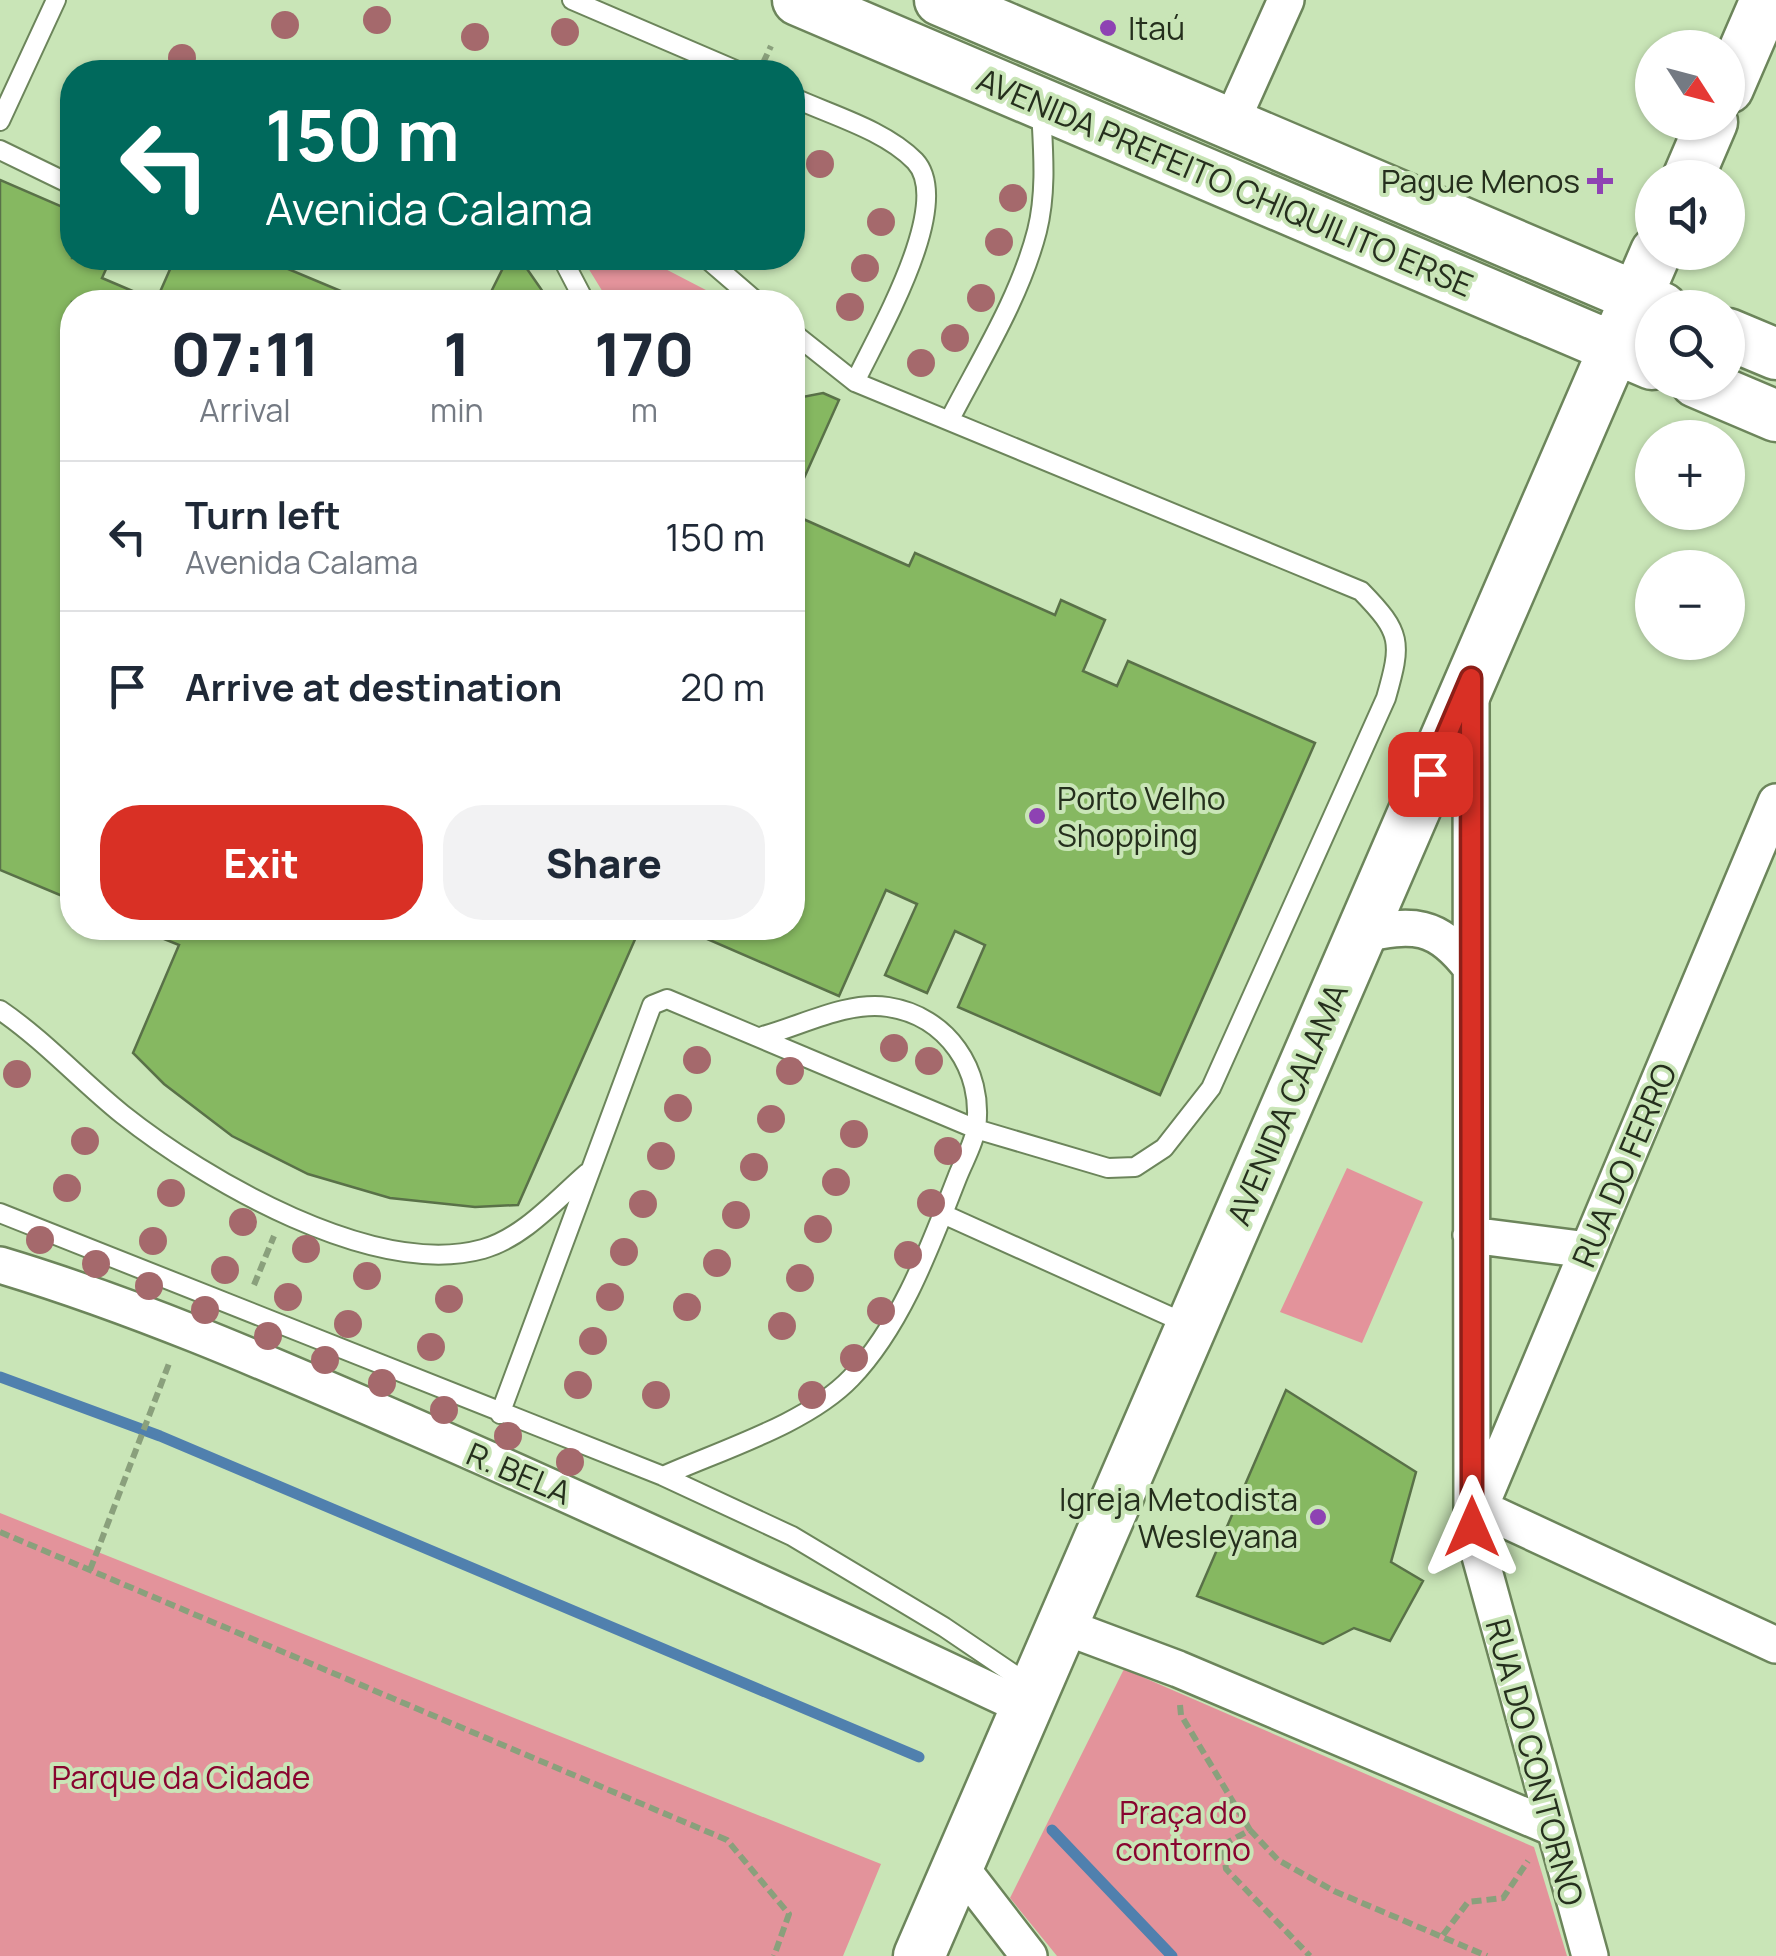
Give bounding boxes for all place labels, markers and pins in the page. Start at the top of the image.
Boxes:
place label: Itaú [1128,6,1185,50]
marker: Itaú [1097,17,1119,39]
place label: Pague Menos [1381,159,1580,203]
marker: Pague Menos [1589,170,1611,192]
pin [1388,732,1473,817]
place label: Porto Velho Shopping [1057,776,1226,857]
marker: Porto Velho Shopping [1026,805,1048,827]
place label: Igreja Metodista Wesleyana [1059,1477,1298,1558]
marker: Igreja Metodista Wesleyana [1307,1506,1329,1528]

